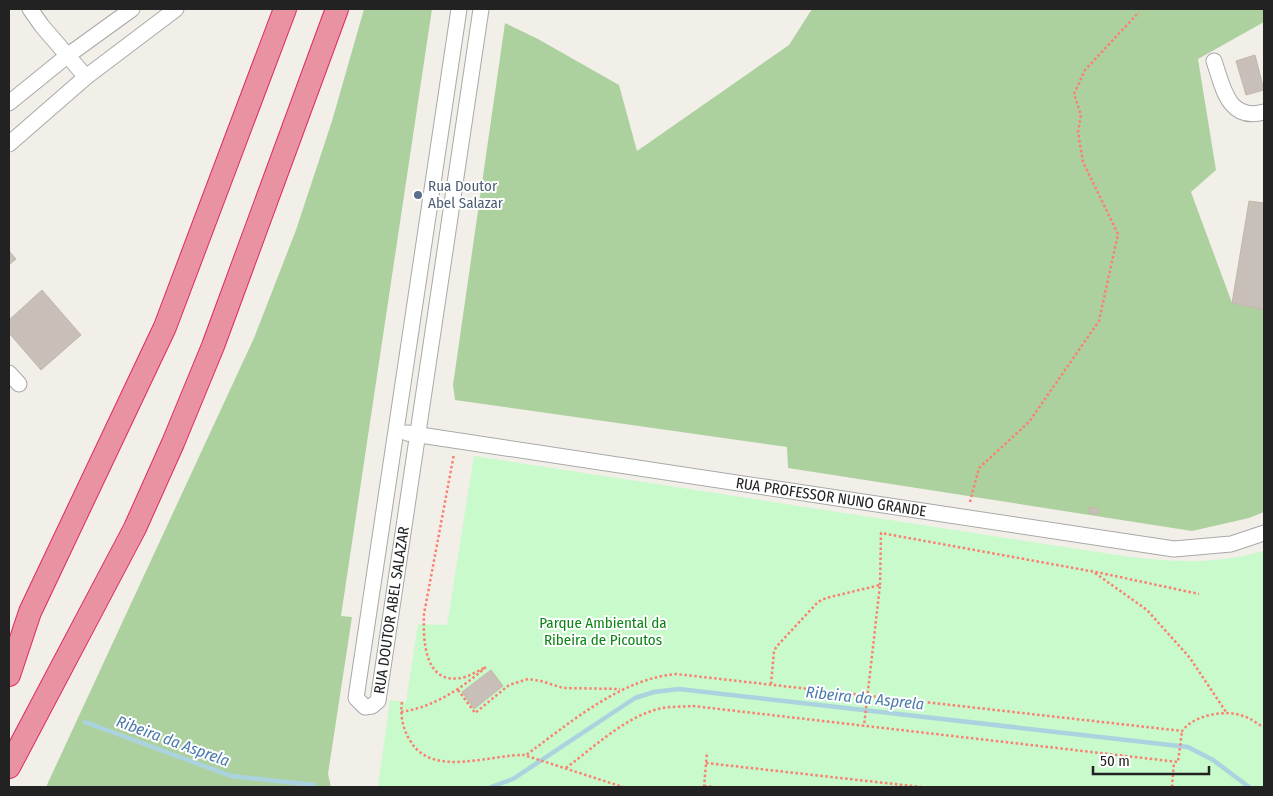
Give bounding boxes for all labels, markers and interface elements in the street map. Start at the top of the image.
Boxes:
place label: Rua Doutor Abel Salazar [428,177,504,212]
marker: Rua Doutor Abel Salazar [412,189,424,201]
street label: RUA PROFESSOR NUNO GRANDE [735,474,928,520]
street label: RUA DOUTOR ABEL SALAZAR [370,525,413,695]
park label: Parque Ambiental da Ribeira de Picoutos [539,614,667,649]
water label: Ribeira da Asprela [805,682,925,714]
water label: Ribeira da Asprela [114,712,232,770]
scale bar [1093,744,1209,776]
text: 50 m [1100,752,1130,770]

